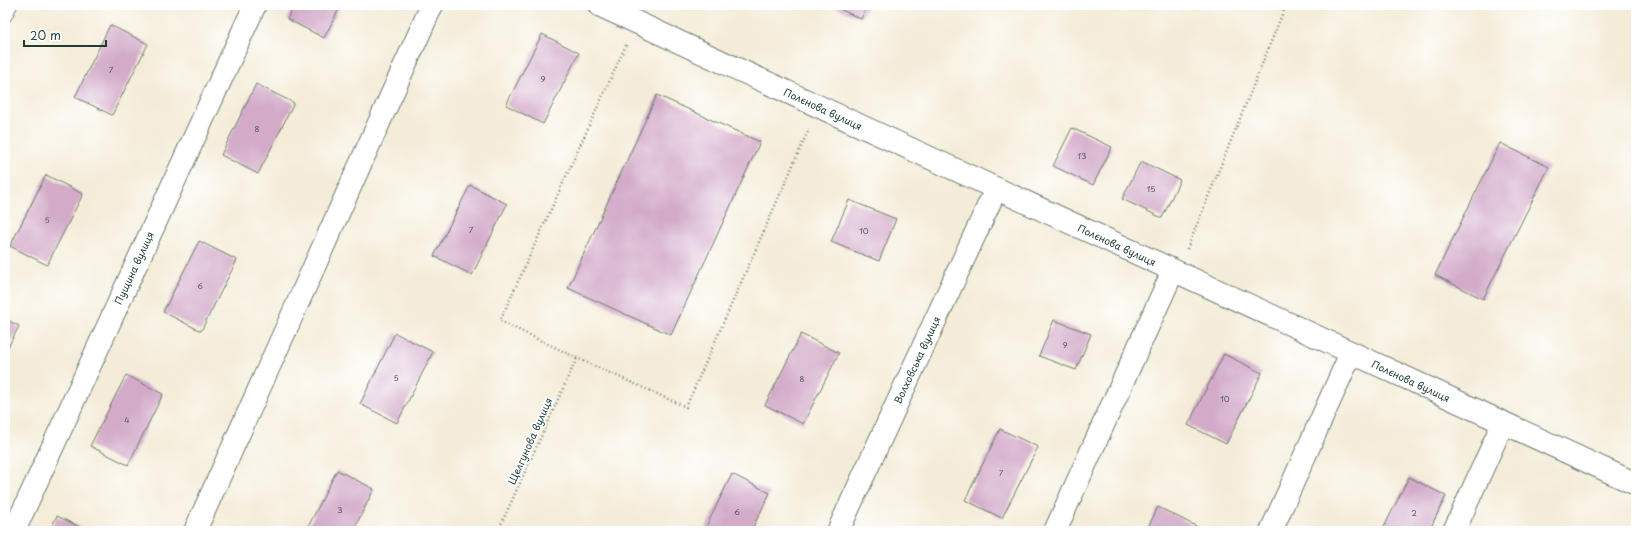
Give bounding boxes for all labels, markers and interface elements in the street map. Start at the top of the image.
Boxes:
scale bar [24,22,106,48]
text: 20 m [30,26,61,44]
house number: 7 [109,64,114,76]
house number: 9 [541,73,546,85]
street label: Полєнова вулиця [782,84,865,133]
house number: 8 [255,123,260,135]
house number: 13 [1078,150,1086,162]
house number: 15 [1147,183,1155,195]
house number: 5 [44,214,50,226]
street label: Полєнова вулиця [1076,220,1159,269]
house number: 7 [469,224,474,236]
house number: 10 [859,225,869,237]
street label: Пущина вулиця [110,229,157,307]
house number: 6 [197,280,203,292]
street label: Волховська вулиця [890,314,943,406]
house number: 9 [1063,339,1068,351]
street label: Полєнова вулиця [1370,356,1453,405]
house number: 5 [393,372,399,384]
house number: 8 [800,373,805,385]
house number: 10 [1220,393,1230,405]
street label: Щелгунова вулиця [504,395,556,487]
house number: 4 [124,414,130,426]
house number: 7 [999,467,1004,479]
house number: 3 [337,504,343,516]
house number: 6 [734,506,740,518]
house number: 2 [1411,507,1417,519]

